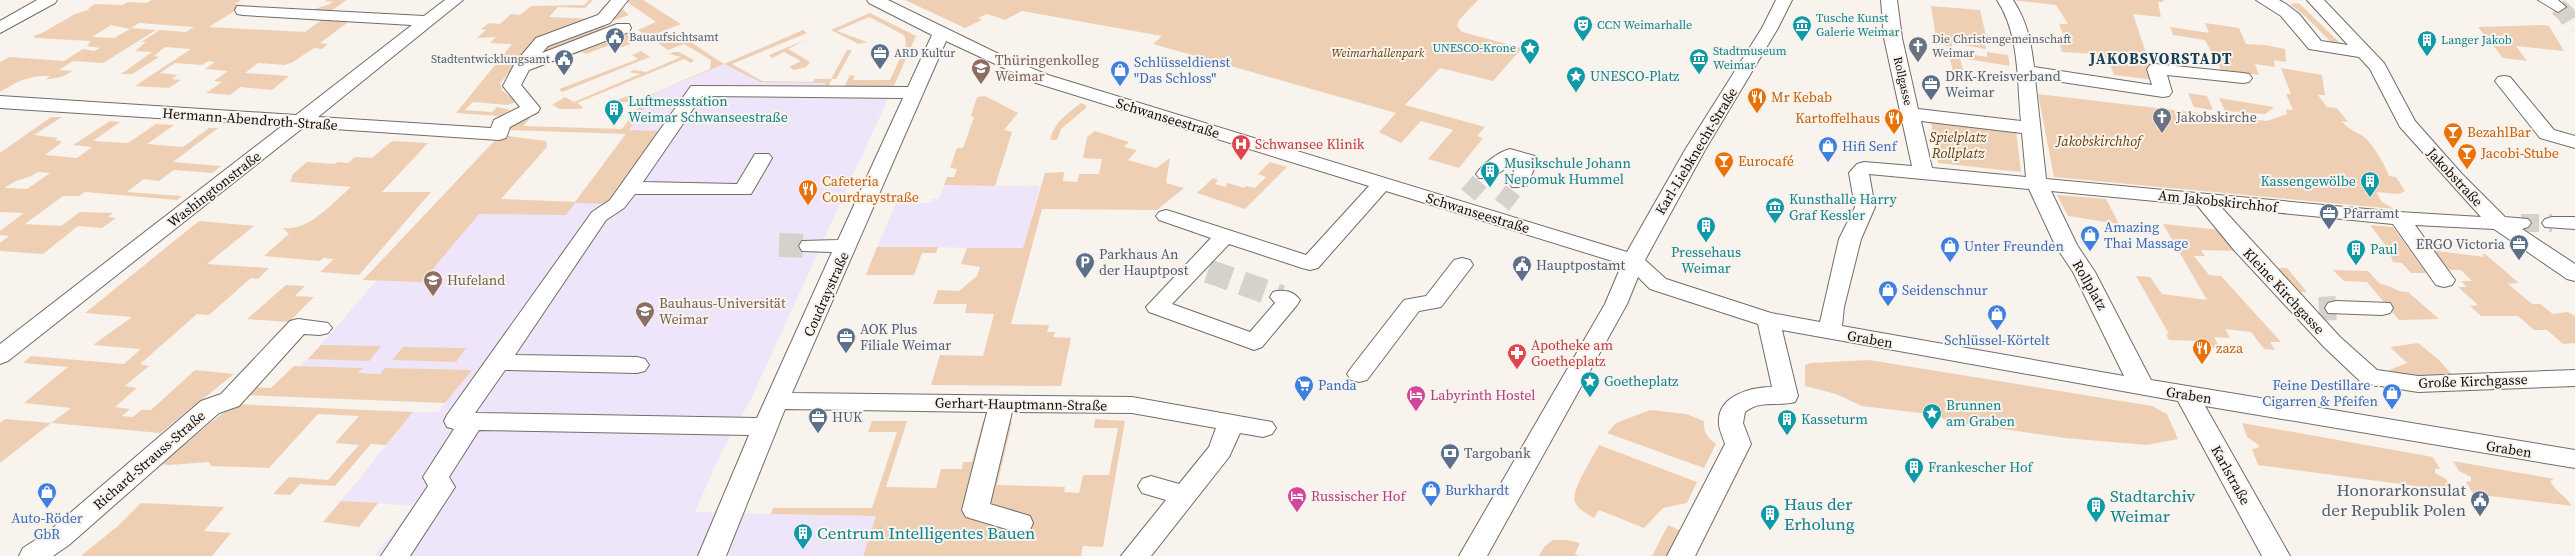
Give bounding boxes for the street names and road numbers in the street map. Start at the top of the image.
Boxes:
street label: Rollgasse [1890,55,1916,107]
street label: Karl-Liebknecht-Straße [1650,84,1742,218]
street label: Schwanseestraße [1114,93,1222,143]
street label: Hermann-Abendroth-Straße [162,103,338,135]
street label: Jakobstraße [2422,142,2488,211]
street label: Washingtonstraße [163,146,265,232]
street label: Am Jakobskirchhof [2157,185,2280,217]
street label: Schwanseestraße [1424,188,1532,238]
street label: Kleine Kirchgasse [2239,243,2329,339]
street label: Coudraystraße [798,248,854,340]
street label: Rollplatz [2068,256,2113,314]
street label: Graben [1846,325,1895,353]
street label: Große Kirchgasse [2418,369,2528,393]
street label: Graben [2165,382,2214,409]
street label: Gerhart-Hauptmann-Straße [935,392,1107,416]
street label: Richard-Strauss-Straße [89,406,209,514]
street label: Graben [2485,436,2534,463]
street label: Karlstraße [2206,442,2256,508]

